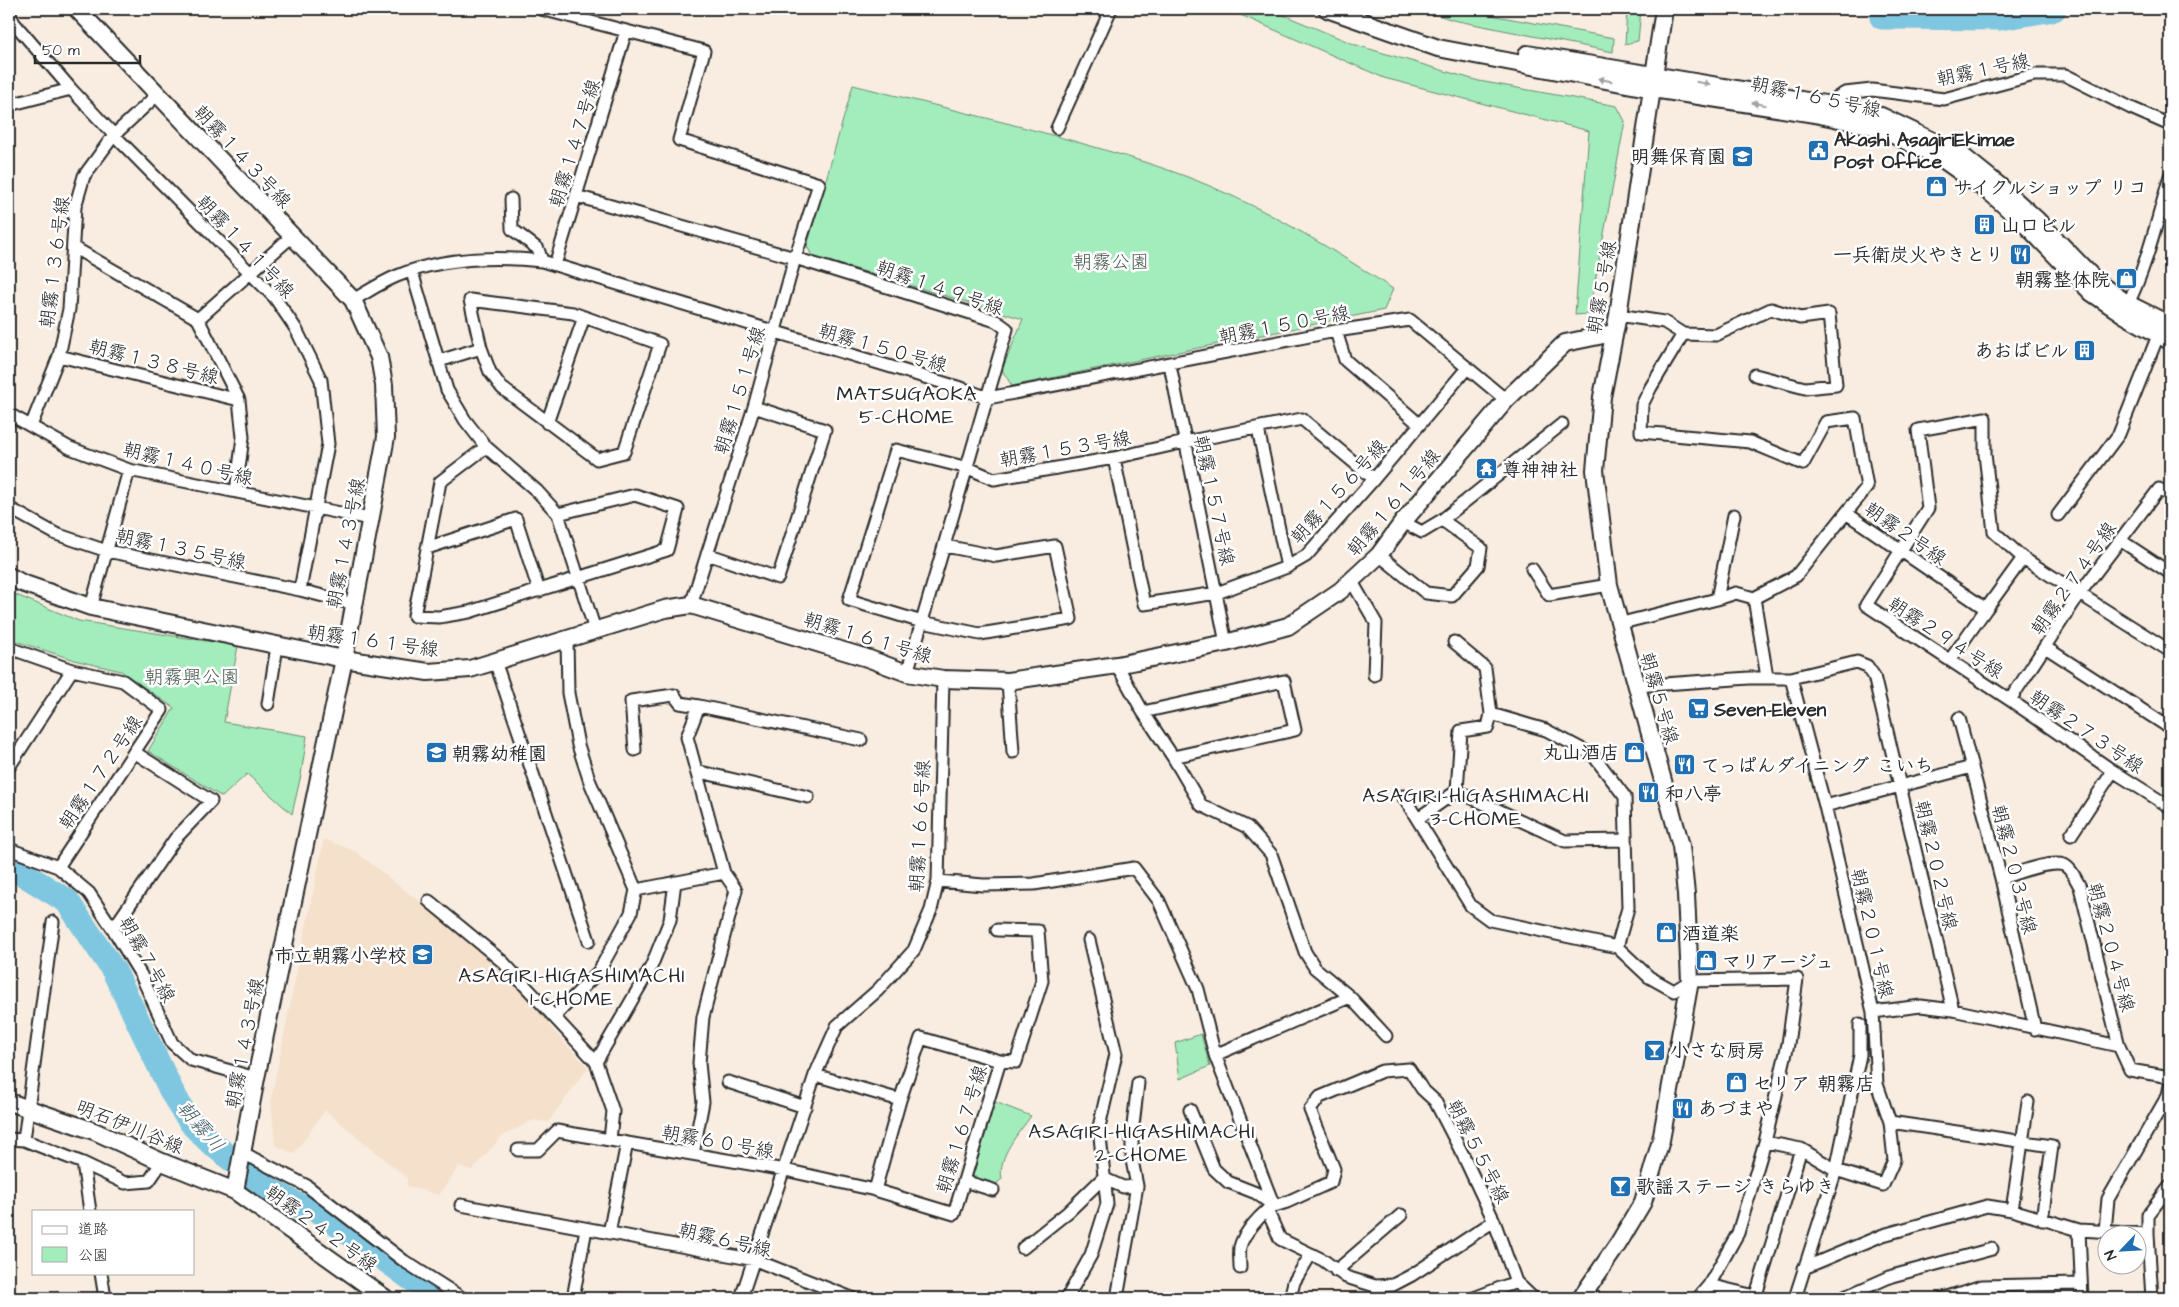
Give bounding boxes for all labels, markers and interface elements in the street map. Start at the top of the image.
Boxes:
scale bar [35,32,140,64]
text: 50 m [42,40,80,61]
street label: 朝霧１号線 [1934,47,2033,94]
street label: 朝霧１６５号線 [1748,70,1884,124]
one-way arrow [1596,75,1612,83]
street label: 朝霧１４７号線 [543,76,608,211]
one-way arrow [1695,79,1711,87]
street label: 朝霧１４３号線 [187,99,297,215]
one-way arrow [1751,100,1767,108]
place label: Akashi AsagiriEkimae Post Office [1834,127,2016,176]
public building icon: Akashi AsagiriEkimae Post Office [1806,138,1830,162]
place label: 明舞保育園 [1631,144,1726,171]
school or university icon: 明舞保育園 [1730,144,1754,168]
shop icon: サイクルショップ リコ [1925,175,1949,199]
place label: サイクルショップ リコ [1953,175,2147,202]
street label: 朝霧１４１号線 [190,189,300,305]
street label: 朝霧１３６号線 [34,195,77,330]
building icon: 山口ビル [1973,213,1997,237]
place label: 山口ビル [2001,213,2077,240]
street label: 朝霧５号線 [1581,238,1624,336]
place label: 一兵衛炭火やきとり [1833,242,2004,269]
restaurant icon: 一兵衛炭火やきとり [2008,242,2032,266]
park label: 朝霧公園 [1073,249,1149,276]
street label: 朝霧１４９号線 [872,254,1007,323]
place label: 朝霧整体院 [2015,267,2110,294]
shop icon: 朝霧整体院 [2114,267,2138,291]
street label: 朝霧１５０号線 [1216,300,1352,351]
street label: 朝霧１５０号線 [815,317,950,380]
street label: 朝霧１５１号線 [708,323,773,458]
street label: 朝霧１３８号線 [86,333,221,392]
place label: あおばビル [1974,338,2069,365]
building icon: あおばビル [2073,338,2097,362]
district label: MATSUGAOKA 5-CHOME [837,380,977,431]
street label: 朝霧１５３号線 [997,425,1133,474]
street label: 朝霧１５７号線 [1187,432,1241,568]
street label: 朝霧１５６号線 [1285,434,1394,550]
street label: 朝霧１４０号線 [120,436,256,493]
street label: 朝霧１６１号線 [1341,443,1447,563]
temple icon: 尊神神社 [1474,457,1498,481]
place label: 尊神神社 [1502,457,1578,484]
street label: 朝霧１４３号線 [321,475,372,611]
street label: 朝霧２号線 [1858,496,1952,573]
street label: 朝霧２７４号線 [2025,517,2123,641]
street label: 朝霧１３５号線 [113,522,249,576]
street label: 朝霧２９４号線 [1882,591,2008,686]
street label: 朝霧１６１号線 [800,606,935,671]
street label: 朝霧１６１号線 [305,619,441,664]
street label: 朝霧５号線 [1632,649,1685,748]
park label: 朝霧興公園 [144,664,240,691]
street label: 朝霧２７３号線 [2023,684,2149,781]
supermarket icon: Seven-Eleven [1686,697,1710,721]
place label: Seven-Eleven [1713,697,1827,724]
street label: 朝霧１７２号線 [53,710,150,836]
place label: 丸山酒店 [1543,740,1619,767]
shop icon: 丸山酒店 [1623,740,1647,764]
school or university icon: 朝霧幼稚園 [424,741,448,765]
place label: 朝霧幼稚園 [452,741,547,768]
restaurant icon: てっぱんダイニング こいち [1673,753,1697,777]
place label: てっぱんダイニング こいち [1701,753,1934,780]
street label: 朝霧１６６号線 [904,759,937,893]
restaurant icon: 和八亭 [1637,781,1661,805]
place label: 和八亭 [1665,781,1722,808]
district label: ASAGIRI-HIGASHIMACHI 3-CHOME [1362,782,1590,833]
street label: 朝霧２０２号線 [1907,797,1964,933]
street label: 朝霧２０３号線 [1984,802,2043,937]
street label: 朝霧２０１号線 [1843,865,1900,1001]
street label: 朝霧２０４号線 [2080,880,2141,1015]
street label: 朝霧７号線 [112,912,182,1008]
shop icon: 酒道楽 [1654,921,1678,945]
place label: 酒道楽 [1682,921,1739,948]
place label: 市立朝霧小学校 [274,943,407,970]
school or university icon: 市立朝霧小学校 [411,943,435,967]
shop icon: マリアージュ [1694,949,1718,973]
place label: マリアージュ [1722,949,1834,976]
district label: ASAGIRI-HIGASHIMACHI 1-CHOME [458,962,686,1013]
street label: 朝霧１４３号線 [220,975,271,1111]
bar icon: 小さな厨房 [1642,1038,1666,1062]
place label: 小さな厨房 [1670,1038,1765,1065]
street label: 朝霧１６７号線 [930,1062,995,1197]
shop icon: セリア 朝霧店 [1725,1071,1749,1095]
place label: セリア 朝霧店 [1753,1071,1875,1098]
street label: 明石伊川谷線 [72,1094,187,1161]
water label: 朝霧川 [170,1095,230,1158]
street label: 朝霧５５号線 [1440,1095,1516,1209]
restaurant icon: あづまや [1670,1096,1694,1120]
place label: あづまや [1698,1096,1774,1123]
district label: ASAGIRI-HIGASHIMACHI 2-CHOME [1028,1118,1256,1169]
street label: 朝霧６０号線 [659,1119,776,1166]
bar icon: 歌謡ステージ きらゆき [1608,1174,1632,1198]
place label: 歌謡ステージ きらゆき [1636,1174,1835,1201]
street label: 朝霧２４２号線 [259,1179,383,1279]
legend [32,1210,195,1274]
street label: 朝霧６号線 [675,1217,774,1264]
text: 道路 [78,1219,108,1240]
north arrow [2096,1224,2146,1274]
text: 公園 [78,1245,108,1266]
text: N [2100,1247,2122,1263]

